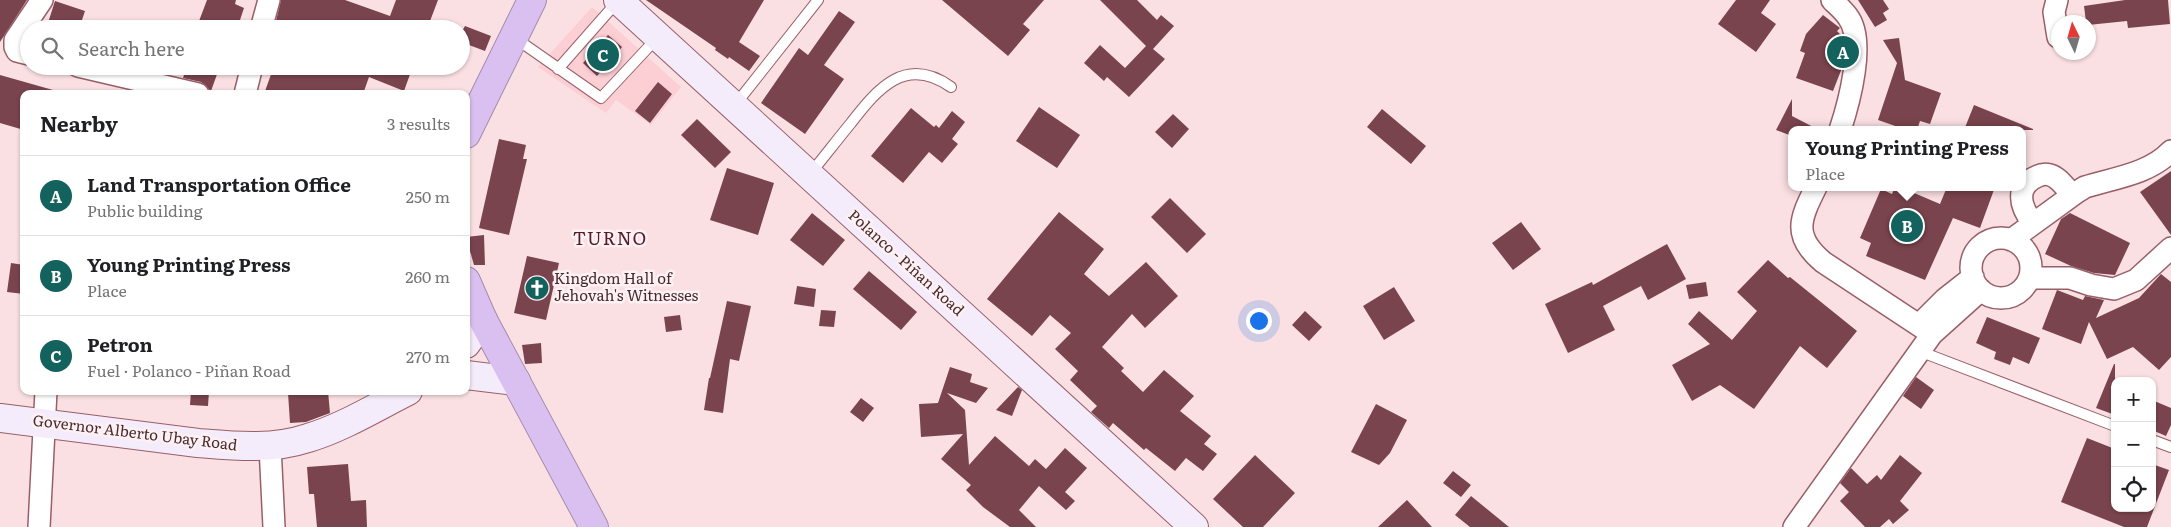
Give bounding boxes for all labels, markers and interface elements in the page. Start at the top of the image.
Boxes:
north arrow [2051,15,2096,60]
search box [20,20,470,75]
pin: A [1827,33,1859,71]
icon: search [38,34,66,62]
text: Search here [78,34,185,62]
pin: C [587,36,619,74]
text: Nearby [40,107,118,138]
text: 3 results [387,111,450,135]
popup [1788,126,2026,191]
text: Young Printing Press [1805,133,2009,161]
text: Place [1805,161,1845,185]
text: Land Transportation Office [87,170,351,198]
text: A [50,184,62,208]
text: 250 m [406,184,450,208]
text: Public building [87,198,203,222]
street label: Polanco - Piñan Road [844,203,970,320]
pin: B [1891,207,1923,245]
district label: TURNO [573,224,647,251]
text: Young Printing Press [87,250,290,278]
text: B [50,264,62,288]
text: 260 m [405,264,450,288]
place label: Kingdom Hall of Jehovah's Witnesses [554,266,699,306]
church icon: Kingdom Hall of Jehovah's Witnesses [524,275,550,301]
text: Place [87,278,127,302]
your location [1246,308,1272,334]
text: Petron [87,330,153,358]
text: C [50,344,62,368]
text: 270 m [406,344,450,368]
text: Fuel · Polanco - Piñan Road [87,358,291,382]
map controls [2111,377,2156,512]
button: + [2111,377,2156,422]
street label: Governor Alberto Ubay Road [32,408,239,455]
button: − [2111,422,2156,467]
button: locate [2111,467,2156,512]

